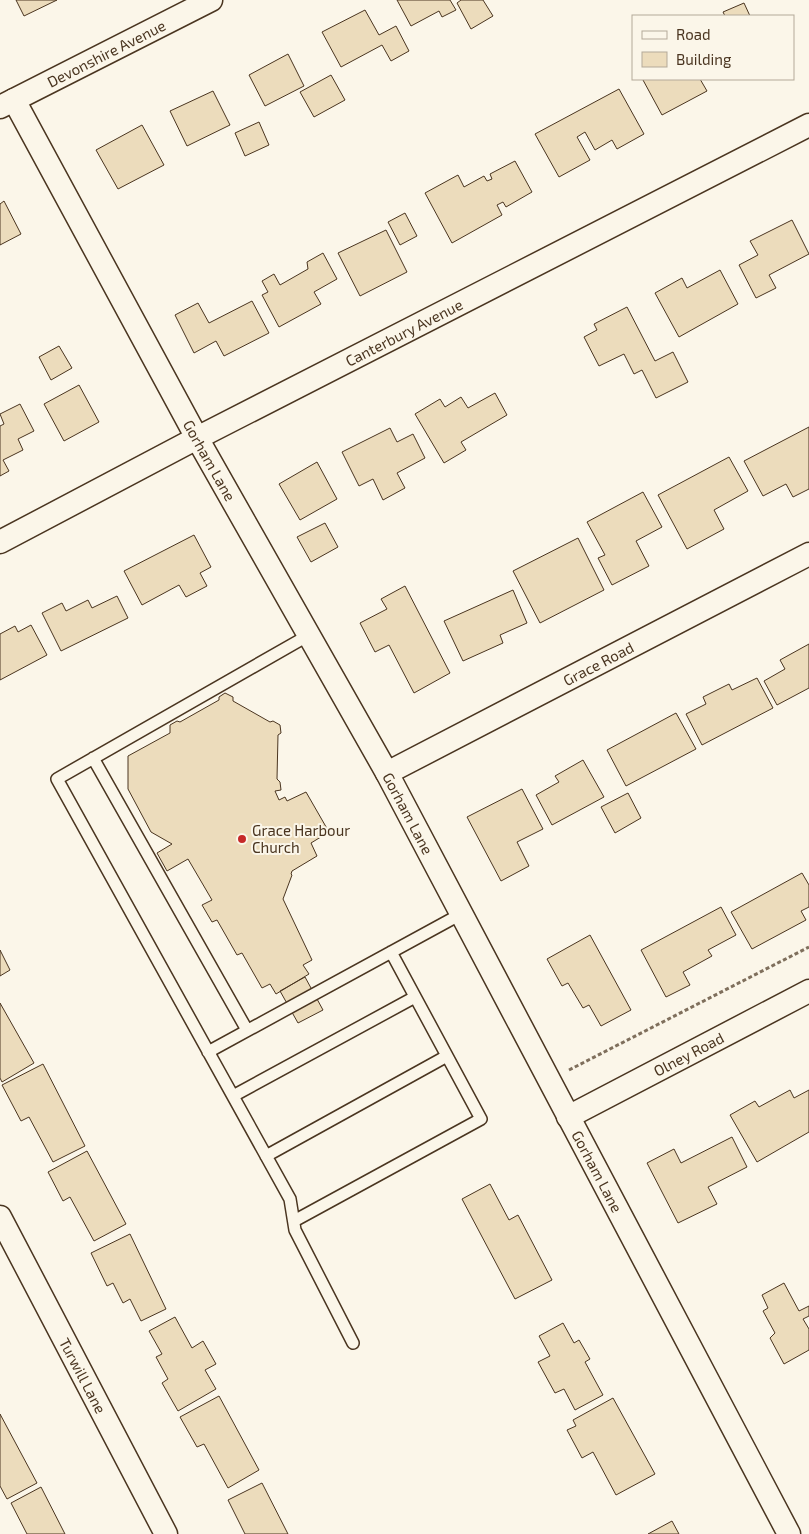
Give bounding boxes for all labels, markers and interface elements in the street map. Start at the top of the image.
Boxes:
legend [632,15,794,80]
street label: Devonshire Avenue [44,16,168,91]
text: Road [676,25,711,43]
text: Building [676,50,732,68]
street label: Canterbury Avenue [342,295,465,370]
street label: Gorham Lane [180,417,240,504]
street label: Grace Road [560,638,637,689]
street label: Gorham Lane [379,769,437,857]
place label: Grace Harbour Church [252,821,350,856]
marker: Grace Harbour Church [236,833,248,845]
street label: Olney Road [650,1028,727,1080]
street label: Gorham Lane [568,1127,626,1215]
street label: Turwill Lane [56,1335,110,1416]

